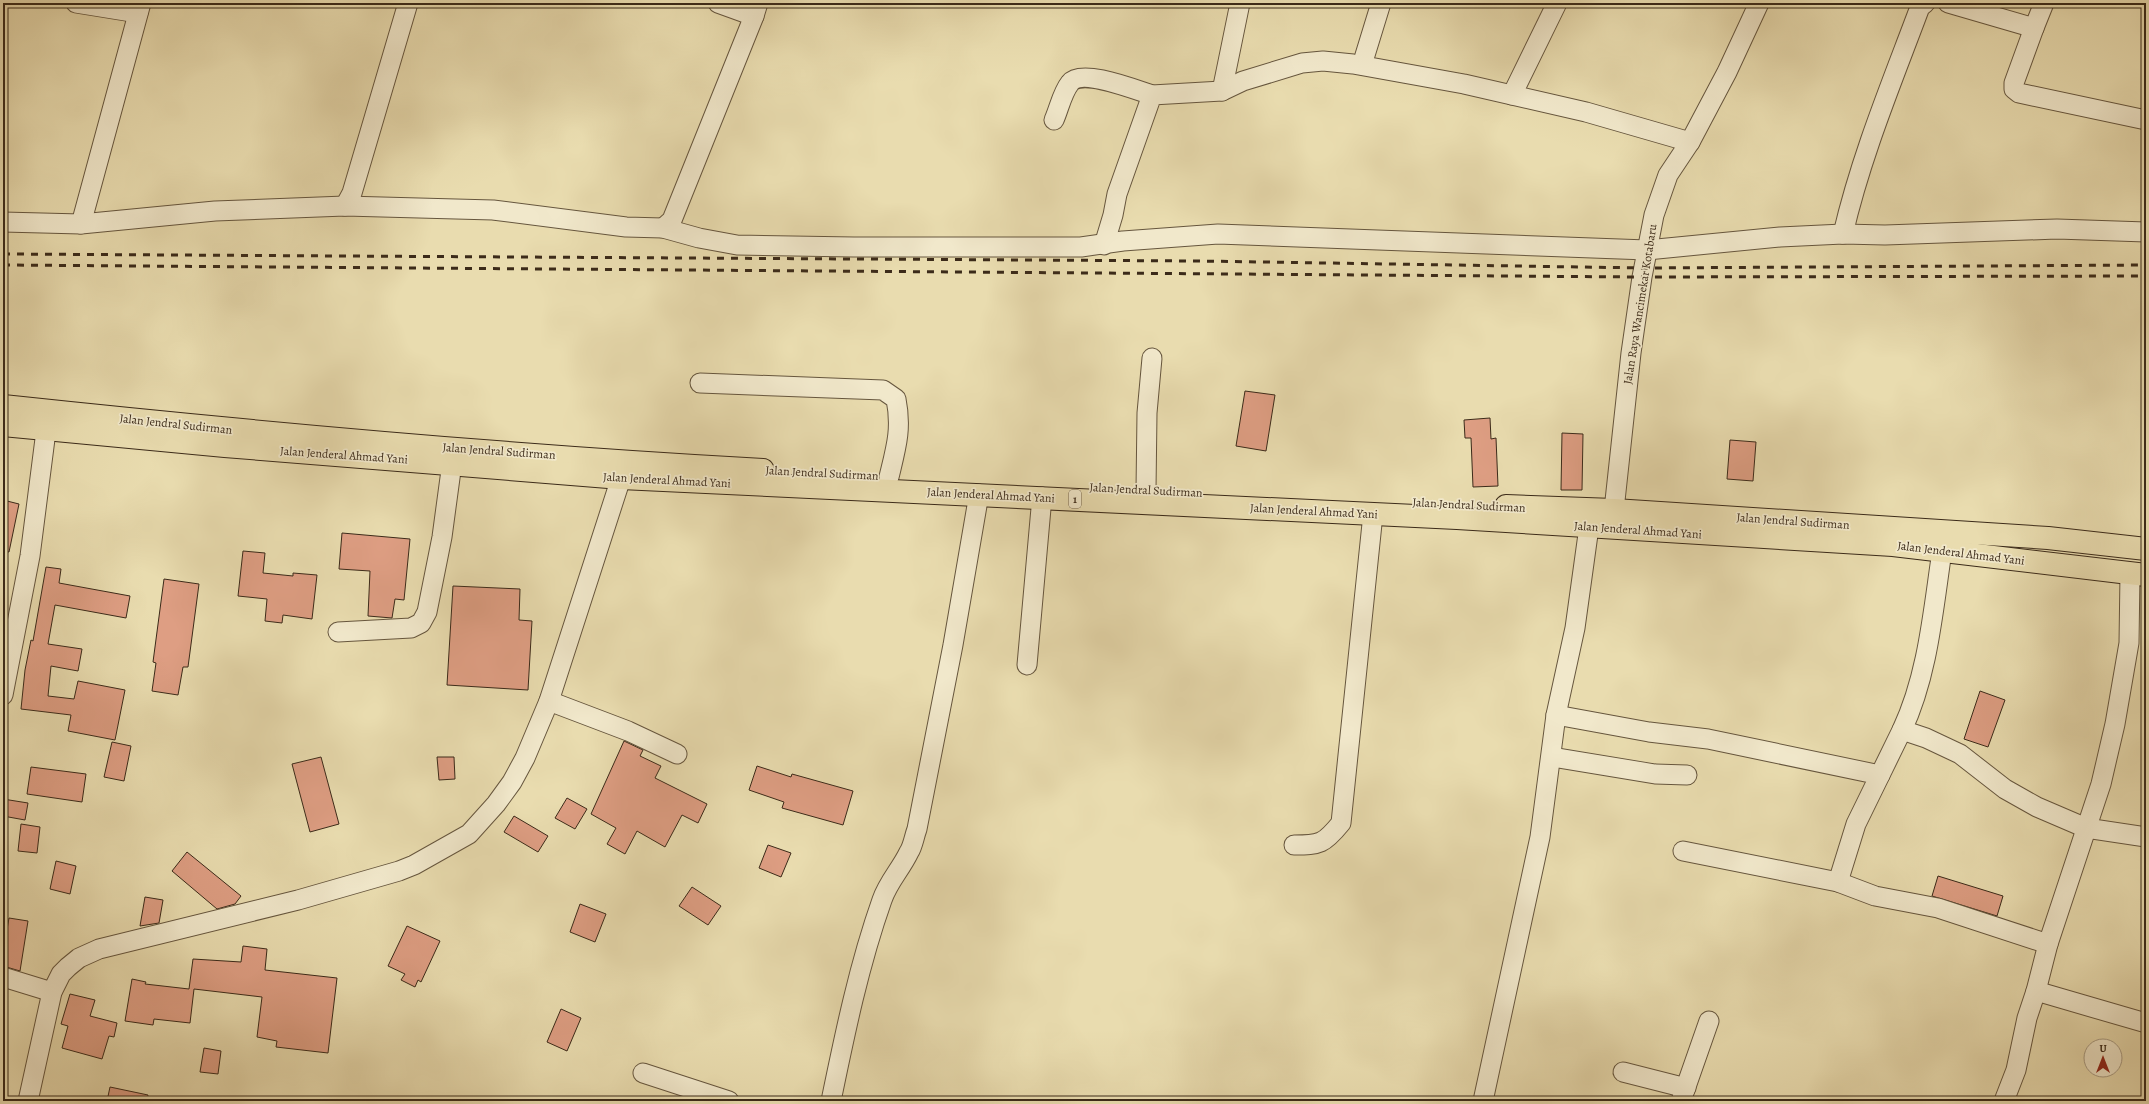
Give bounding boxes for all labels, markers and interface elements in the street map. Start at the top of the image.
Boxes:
street label: Jalan Raya Wancimekar Kotabaru [1619,222,1661,385]
street label: Jalan Jendral Sudirman [119,410,234,438]
street label: Jalan Jendral Sudirman [442,439,556,463]
street label: Jalan Jenderal Ahmad Yani [280,443,408,467]
street label: Jalan Jendral Sudirman [765,462,879,484]
street label: Jalan Jenderal Ahmad Yani [603,469,731,491]
street label: Jalan Jendral Sudirman [1089,479,1203,501]
street label: Jalan Jenderal Ahmad Yani [927,484,1055,506]
road number: 1 [1069,490,1081,508]
street label: Jalan Jendral Sudirman [1412,494,1526,516]
street label: Jalan Jenderal Ahmad Yani [1250,500,1378,522]
street label: Jalan Jendral Sudirman [1736,509,1850,533]
street label: Jalan Jenderal Ahmad Yani [1574,518,1702,542]
street label: Jalan Jenderal Ahmad Yani [1896,537,2026,569]
north arrow [2083,1038,2123,1078]
text: U [2099,1041,2107,1056]

